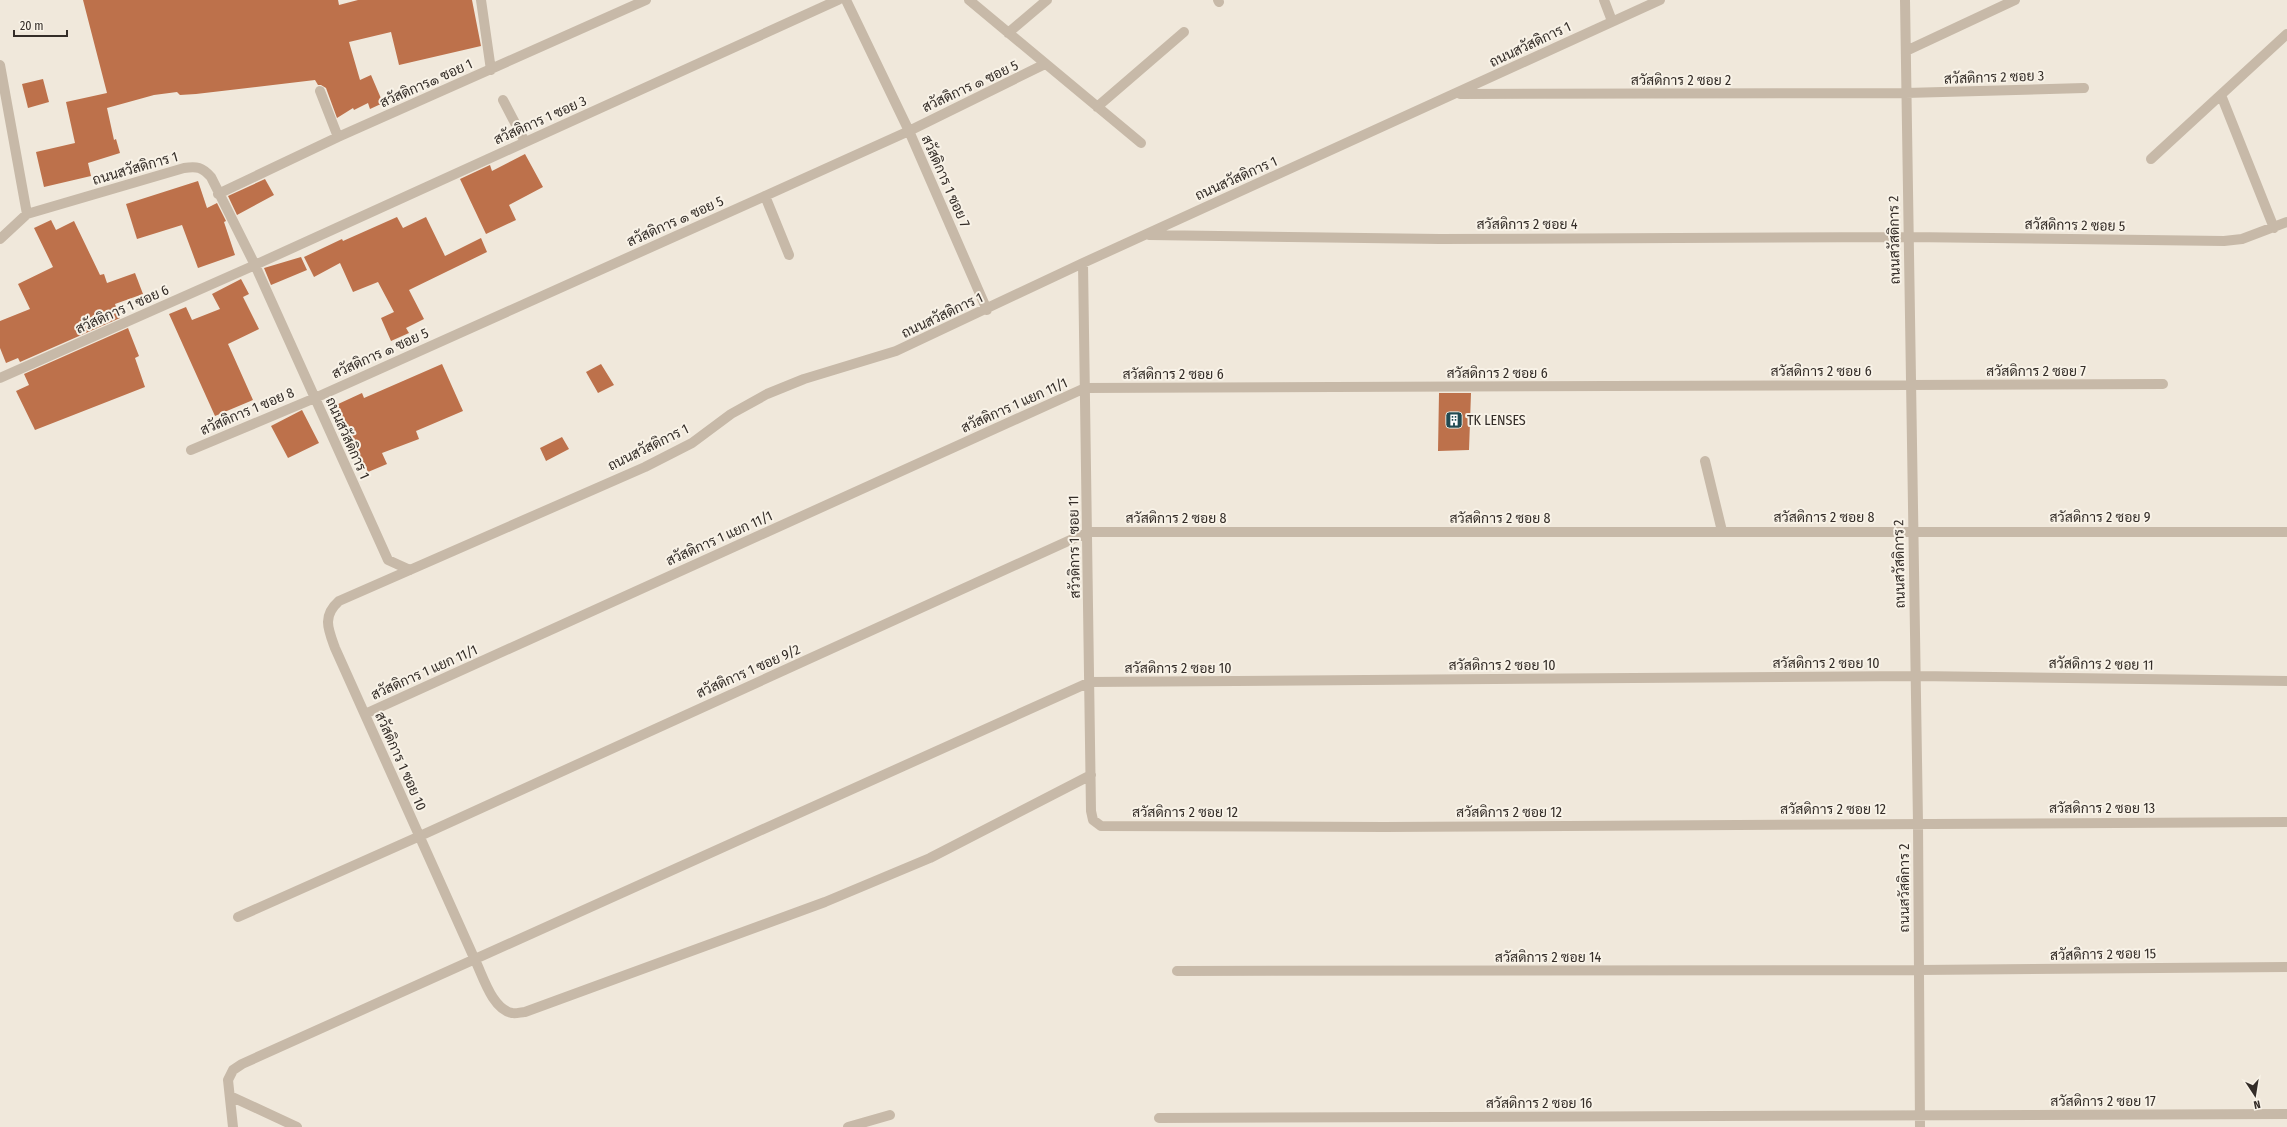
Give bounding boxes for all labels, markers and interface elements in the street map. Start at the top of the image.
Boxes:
scale bar [14,12,67,38]
street label: ถนนสวัสดิการ 1 [1487,18,1574,71]
text: 20 m [20,19,44,33]
street label: สวัสดิการ๑ ซอย 1 [377,55,475,111]
street label: สวัสดิการ ๑ ซอย 5 [920,57,1021,116]
street label: สวัสดิการ 2 ซอย 3 [1943,67,2045,88]
street label: สวัสดิการ 2 ซอย 2 [1631,72,1731,89]
street label: สวัสดิการ 1 ซอย 3 [491,92,589,149]
street label: สวัสดิการ 1 ซอย 7 [918,132,974,230]
street label: ถนนสวัสดิการ 1 [90,148,180,189]
street label: ถนนสวัสดิการ 1 [1193,153,1280,204]
street label: สวัสดิการ ๑ ซอย 5 [624,193,726,250]
street label: ถนนสวัสดิการ 2 [1885,195,1904,285]
street label: สวัสดิการ 2 ซอย 4 [1477,216,1578,233]
street label: สวัสดิการ 2 ซอย 5 [2025,216,2125,235]
street label: สวัสดิการ 1 ซอย 6 [73,281,172,338]
street label: ถนนสวัสดิการ 1 [899,289,986,342]
street label: สวัสดิการ ๑ ซอย 5 [329,325,431,382]
street label: สวัสดิการ 2 ซอย 6 [1770,363,1872,380]
street label: สวัสดิการ 2 ซอย 7 [1986,363,2086,380]
street label: สวัสดิการ 2 ซอย 6 [1446,365,1548,382]
street label: สวัสดิการ 2 ซอย 6 [1122,366,1224,383]
street label: สวัสดิการ 1 แยก 11/1 [958,374,1070,437]
street label: สวัสดิการ 1 ซอย 8 [198,384,297,439]
street label: ถนนสวัสดิการ 1 [322,395,373,482]
building icon: TK LENSES [1444,410,1464,430]
place label: TK LENSES [1467,412,1526,429]
street label: ถนนสวัสดิการ 1 [605,421,692,474]
street label: สวัวดิการ 1 ซอย 11 [1065,495,1084,599]
street label: สวัสดิการ 1 แยก 11/1 [663,507,775,570]
street label: สวัสดิการ 2 ซอย 8 [1773,509,1875,526]
street label: สวัสดิการ 2 ซอย 9 [2049,509,2151,526]
street label: สวัสดิการ 2 ซอย 8 [1125,510,1227,527]
street label: สวัสดิการ 2 ซอย 8 [1449,510,1551,527]
street label: ถนนสวัสดิการ 2 [1890,519,1909,609]
street label: สวัสดิการ 1 แยก 11/1 [368,641,480,704]
street label: สวัสดิการ 1 ซอย 9/2 [694,641,803,702]
street label: สวัสดิการ 2 ซอย 10 [1773,655,1879,672]
street label: สวัสดิการ 2 ซอย 11 [2048,655,2154,674]
street label: สวัสดิการ 2 ซอย 10 [1449,657,1555,674]
street label: สวัสดิการ 2 ซอย 10 [1125,660,1231,677]
street label: สวัสดิการ 1 ซอย 10 [371,709,430,813]
street label: สวัสดิการ 2 ซอย 13 [2049,800,2155,817]
street label: สวัสดิการ 2 ซอย 12 [1780,801,1886,818]
street label: สวัสดิการ 2 ซอย 12 [1132,804,1238,821]
street label: สวัสดิการ 2 ซอย 12 [1456,804,1562,821]
street label: ถนนสวัสดิการ 2 [1896,844,1913,932]
street label: สวัสดิการ 2 ซอย 15 [2050,945,2156,964]
street label: สวัสดิการ 2 ซอย 14 [1495,949,1601,966]
north arrow [2235,1075,2275,1115]
street label: สวัสดิการ 2 ซอย 17 [2050,1093,2156,1110]
street label: สวัสดิการ 2 ซอย 16 [1486,1095,1592,1112]
text: N [2252,1097,2262,1111]

